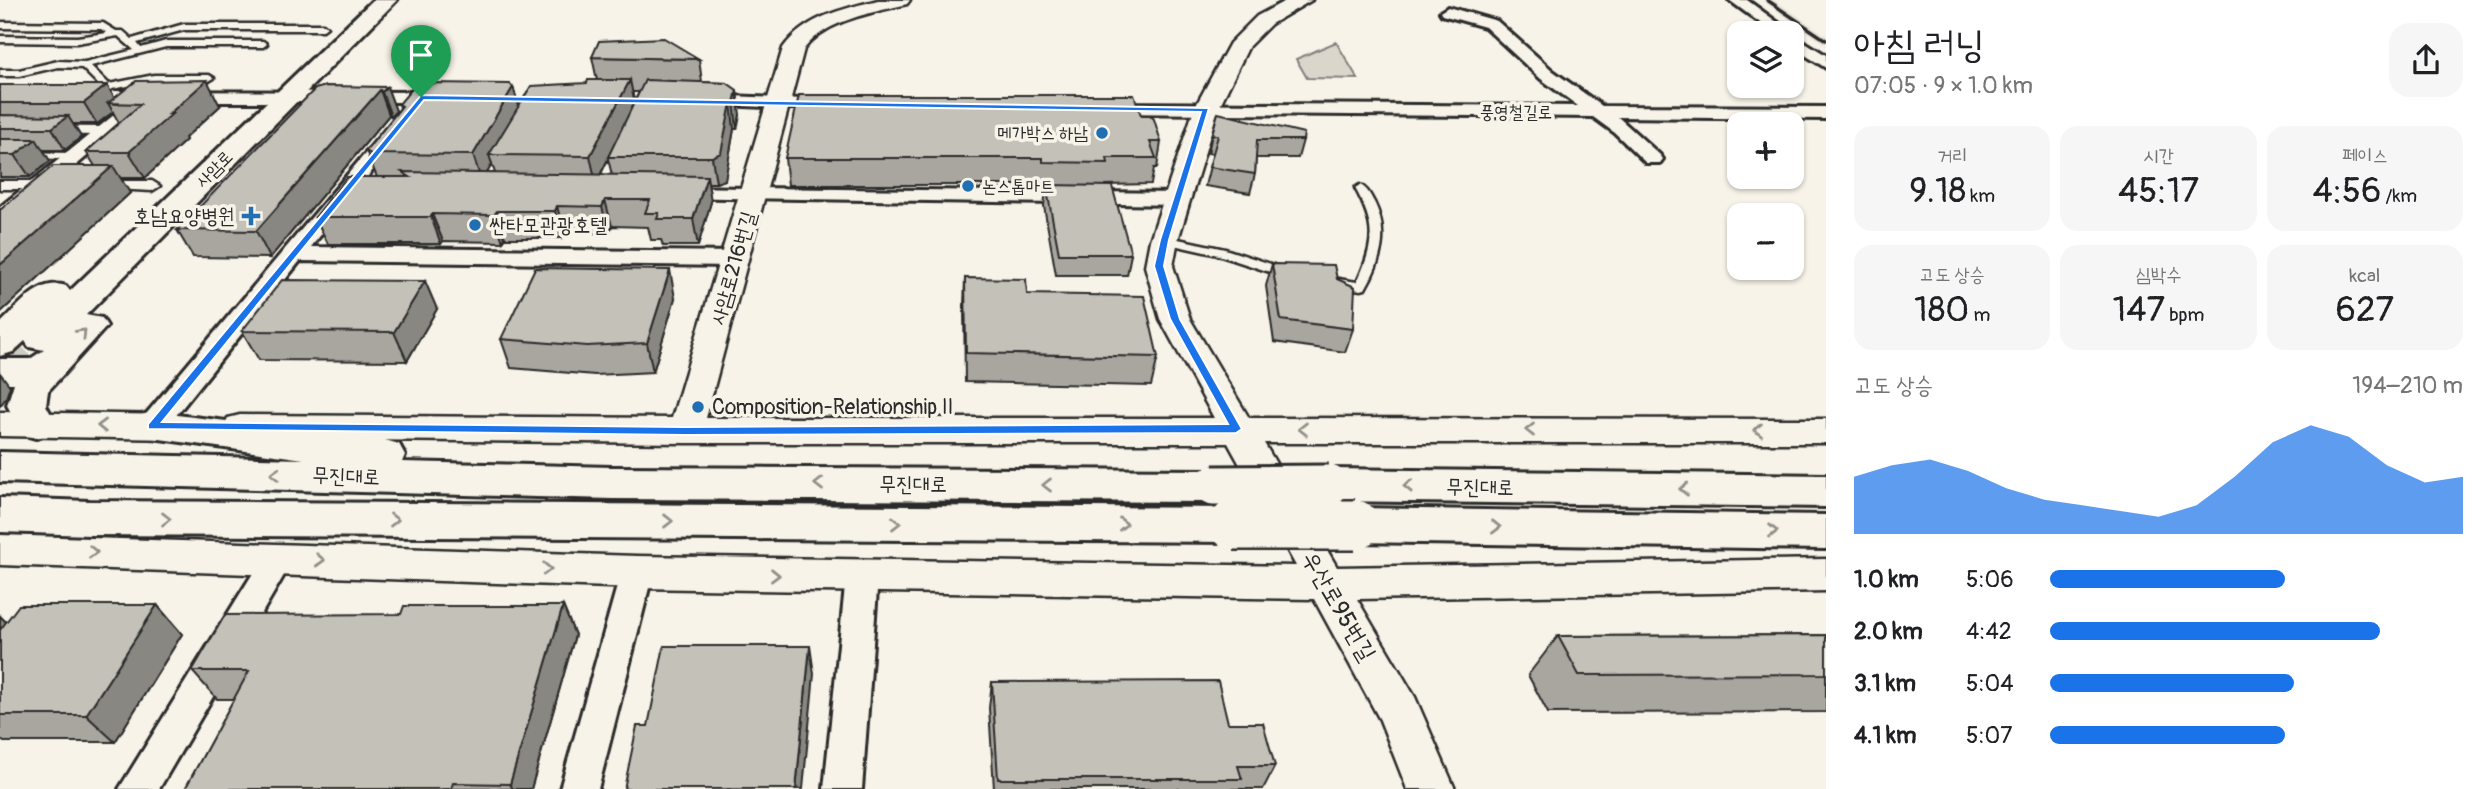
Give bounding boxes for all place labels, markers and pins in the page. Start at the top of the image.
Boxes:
pin [391,25,451,97]
place label: 메가박스 하남 [997,122,1088,145]
marker: 메가박스 하남 [1094,125,1110,141]
place label: 논스톱마트 [982,175,1054,198]
marker: 논스톱마트 [960,178,976,194]
place label: 호남요양병원 [134,203,235,230]
marker: 호남요양병원 [241,206,261,226]
place label: 싼타모관광호텔 [489,212,607,239]
marker: 싼타모관광호텔 [467,217,483,233]
place label: Composition-Relationship II [712,394,954,421]
marker: Composition-Relationship II [690,399,706,415]

